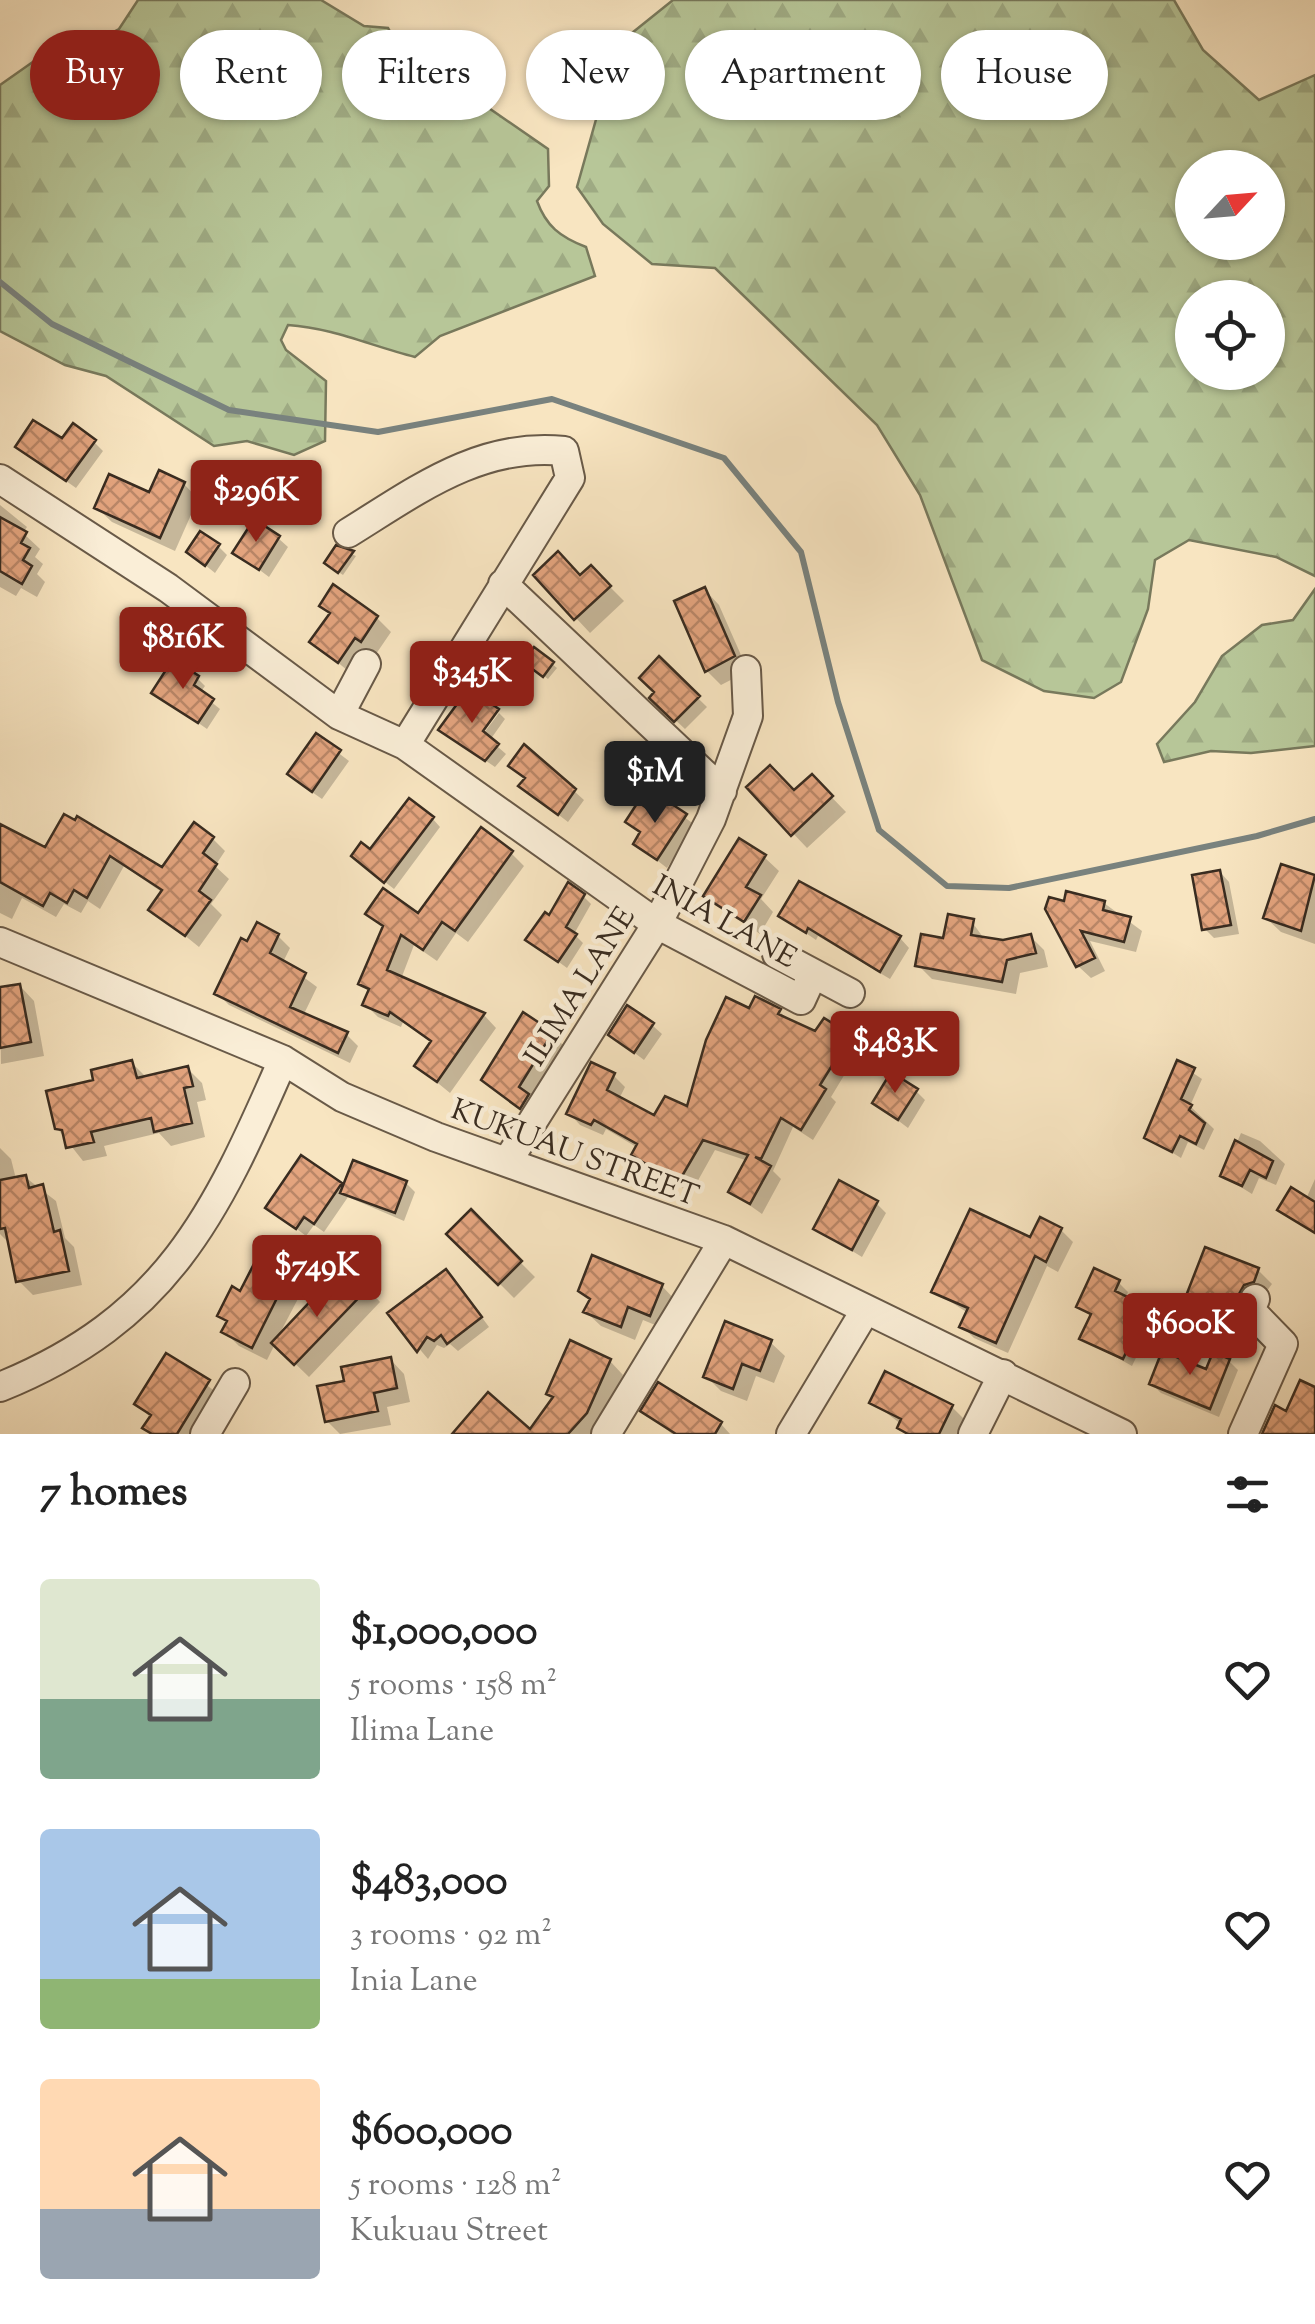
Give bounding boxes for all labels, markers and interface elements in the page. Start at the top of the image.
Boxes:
chip: Buy [30,30,160,120]
chip: Rent [180,30,322,120]
chip: Filters [342,30,506,120]
chip: New [526,30,665,120]
chip: Apartment [685,30,921,120]
chip: House [941,30,1108,120]
north arrow [1175,150,1285,260]
map controls [1175,150,1285,390]
button: locate [1175,280,1285,390]
pin: $296K [186,460,326,545]
text: $296K [213,469,299,515]
pin: $816K [113,607,253,692]
text: $816K [141,616,225,662]
pin: $345K [402,641,542,726]
text: $345K [432,650,512,696]
pin: $1M [607,741,703,826]
text: $1M [626,750,684,796]
street label: INIA LANE [644,866,804,981]
street label: ILIMA LANE [515,899,647,1075]
pin: $483K [825,1011,965,1096]
text: $483K [852,1020,938,1066]
street label: KUKUAU STREET [444,1090,704,1219]
pin: $749K [247,1235,387,1320]
text: $749K [274,1244,360,1290]
pin: $600K [1120,1293,1260,1378]
text: $600K [1145,1302,1235,1348]
text: 7 homes [40,1464,188,1524]
icon: filters [1220,1467,1275,1522]
text: $1,000,000 [350,1603,537,1663]
icon: home [120,1619,240,1739]
icon: heart [1220,1652,1275,1707]
text: 5 rooms · 158 m² [350,1663,557,1709]
text: Ilima Lane [350,1709,494,1755]
text: $483,000 [350,1853,507,1913]
icon: home [120,1869,240,1989]
icon: heart [1220,1902,1275,1957]
text: 3 rooms · 92 m² [350,1913,552,1959]
text: Inia Lane [350,1959,478,2005]
text: $600,000 [350,2103,513,2163]
icon: home [120,2119,240,2239]
icon: heart [1220,2152,1275,2207]
text: 5 rooms · 128 m² [350,2163,561,2209]
text: Kukuau Street [350,2209,548,2255]

